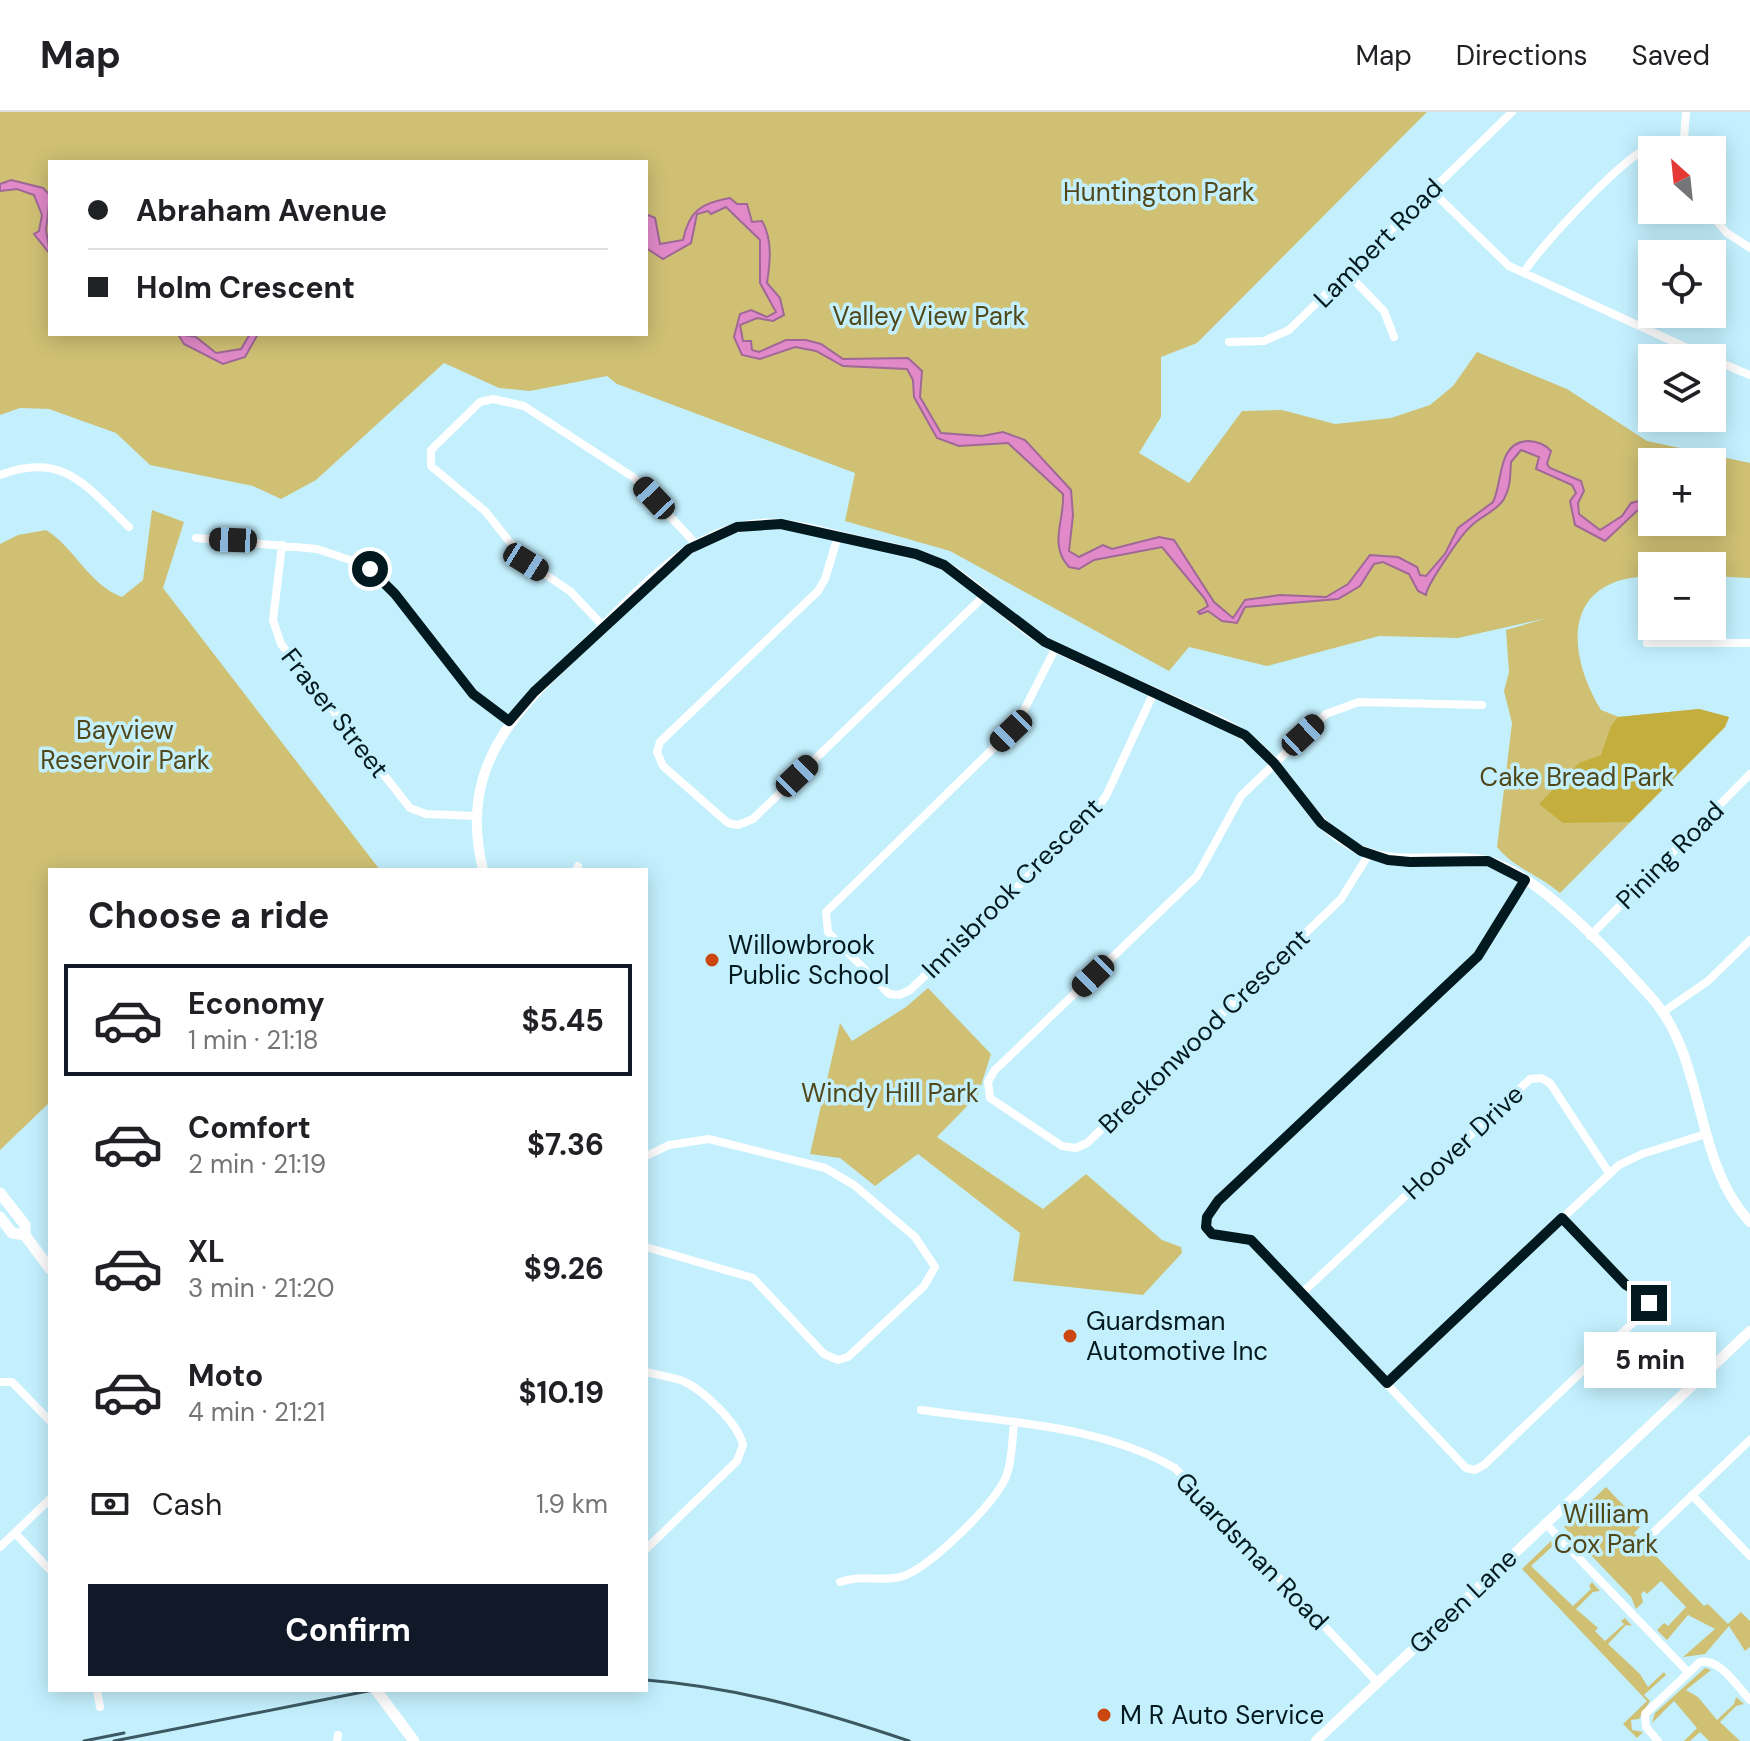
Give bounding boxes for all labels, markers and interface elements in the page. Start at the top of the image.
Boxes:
text: Map [40,30,121,80]
text: Map [1355,37,1412,74]
text: Directions [1456,37,1588,74]
text: Saved [1632,37,1710,74]
north arrow [1638,136,1726,224]
map controls [1638,136,1726,640]
street label: Lambert Road [1306,171,1450,315]
park label: Huntington Park [1063,175,1255,209]
text: Abraham Avenue [136,191,387,230]
button: locate [1638,240,1726,328]
text: Holm Crescent [136,268,355,307]
park label: Valley View Park [832,299,1026,333]
button: layers [1638,344,1726,432]
button: + [1638,448,1726,536]
car [629,472,679,524]
car [209,527,257,553]
car [499,539,553,585]
route start [352,551,388,587]
button: − [1638,552,1726,640]
street label: Fraser Street [274,641,396,785]
car [985,706,1037,756]
car [1277,710,1329,760]
park label: Bayview Reservoir Park [40,713,210,777]
car [771,751,823,801]
park label: Cake Bread Park [1480,760,1674,794]
street label: Innisbrook Crescent [914,790,1110,986]
street label: Pining Road [1609,794,1731,916]
text: Choose a ride [88,892,329,939]
street label: Breckonwood Crescent [1091,921,1317,1141]
place label: Willowbrook Public School [728,928,890,992]
marker: Willowbrook Public School [703,951,721,969]
car [1067,951,1119,1001]
icon: car [92,984,164,1056]
text: Economy [188,984,325,1023]
text: $5.45 [522,1001,604,1040]
text: 1 min · 21:18 [188,1023,319,1057]
park label: Windy Hill Park [801,1076,979,1110]
street label: Hoover Drive [1395,1077,1531,1207]
icon: car [92,1108,164,1180]
text: Comfort [188,1108,311,1147]
text: $7.36 [527,1125,604,1164]
text: 2 min · 21:19 [188,1147,326,1181]
icon: car [92,1232,164,1304]
text: XL [188,1232,225,1271]
text: $9.26 [524,1249,604,1288]
text: 3 min · 21:20 [188,1271,334,1305]
route end [1631,1285,1667,1321]
place label: Guardsman Automotive Inc [1086,1304,1268,1368]
marker: Guardsman Automotive Inc [1061,1327,1079,1345]
callout: 5 min [1583,1331,1715,1387]
text: 5 min [1615,1343,1685,1377]
icon: car [92,1356,164,1428]
text: Moto [188,1356,263,1395]
text: $10.19 [518,1373,604,1412]
text: 4 min · 21:21 [188,1395,325,1429]
street label: Guardsman Road [1168,1465,1336,1637]
icon: cash [88,1482,132,1526]
text: Cash [152,1485,222,1524]
text: 1.9 km [536,1487,608,1521]
park label: William Cox Park [1554,1497,1658,1561]
street label: Green Lane [1402,1541,1524,1661]
button: Confirm [88,1584,608,1676]
place label: M R Auto Service [1120,1698,1324,1732]
marker: M R Auto Service [1095,1706,1113,1724]

